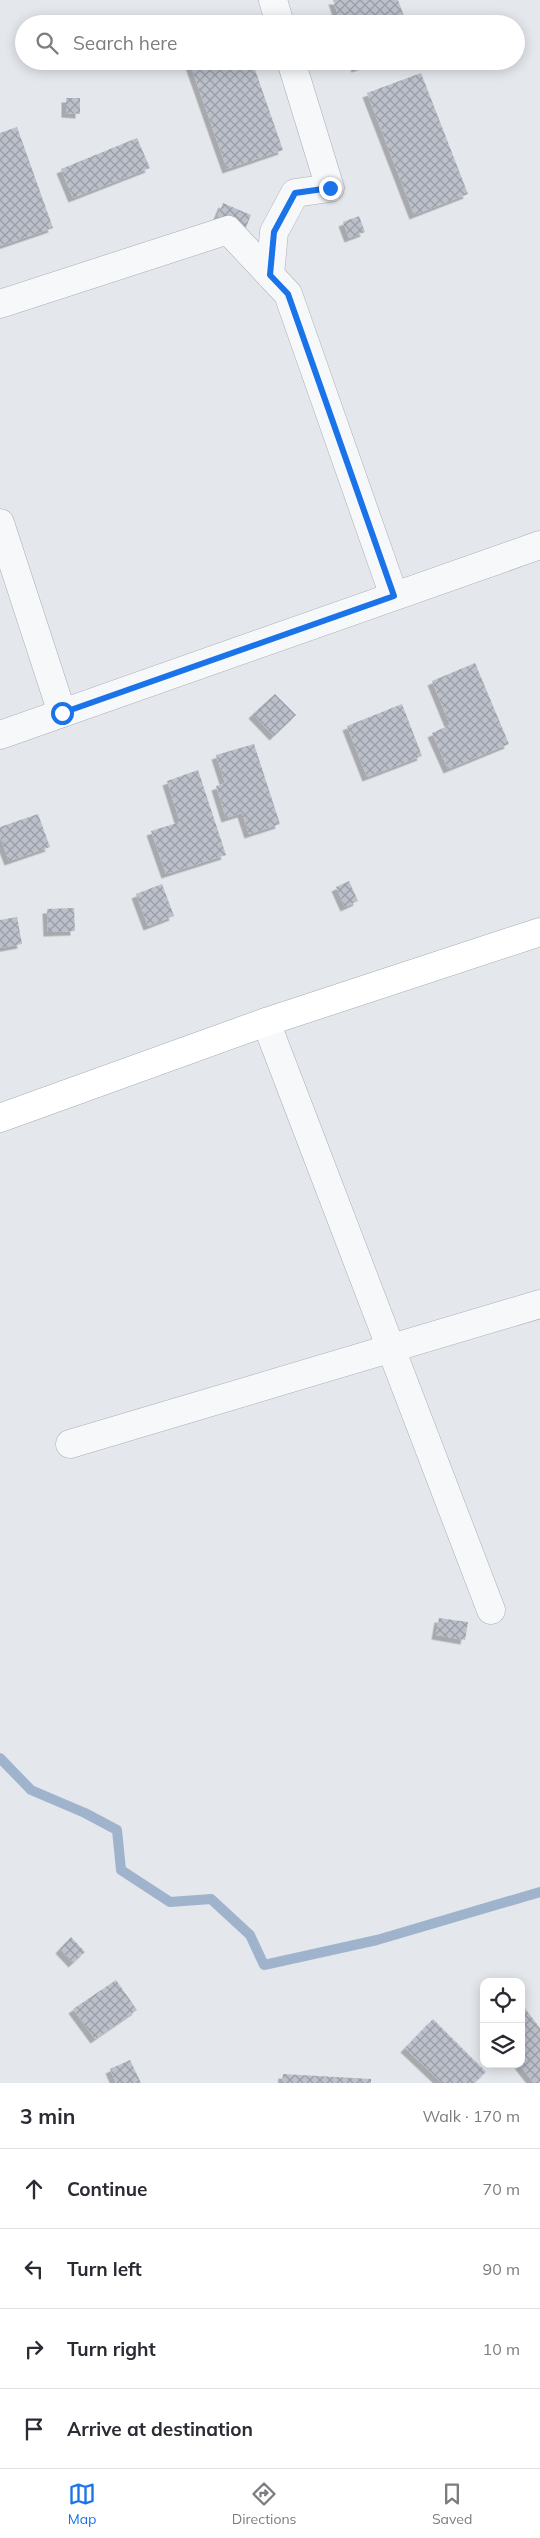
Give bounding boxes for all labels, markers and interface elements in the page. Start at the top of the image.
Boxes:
search box [15,15,525,70]
icon: search [33,29,61,57]
text: Search here [73,31,177,55]
route end [319,177,342,200]
route start [51,702,74,725]
map controls [480,1978,525,2068]
button: locate [480,1978,525,2023]
button: layers [480,2023,525,2068]
text: 3 min [20,2103,75,2129]
text: Walk · 170 m [422,2106,520,2126]
icon: ahead [20,2175,48,2203]
text: Continue [67,2177,147,2201]
text: 70 m [483,2179,520,2199]
icon: left [20,2255,48,2283]
text: Turn left [67,2257,142,2281]
text: 90 m [483,2259,520,2279]
icon: right [20,2335,48,2363]
text: Turn right [67,2337,156,2361]
text: 10 m [483,2339,520,2359]
icon: arrive [20,2415,48,2443]
text: Arrive at destination [67,2417,253,2441]
tab: Map [68,2480,96,2528]
tab: Directions [232,2480,297,2528]
tab: Saved [432,2480,472,2528]

